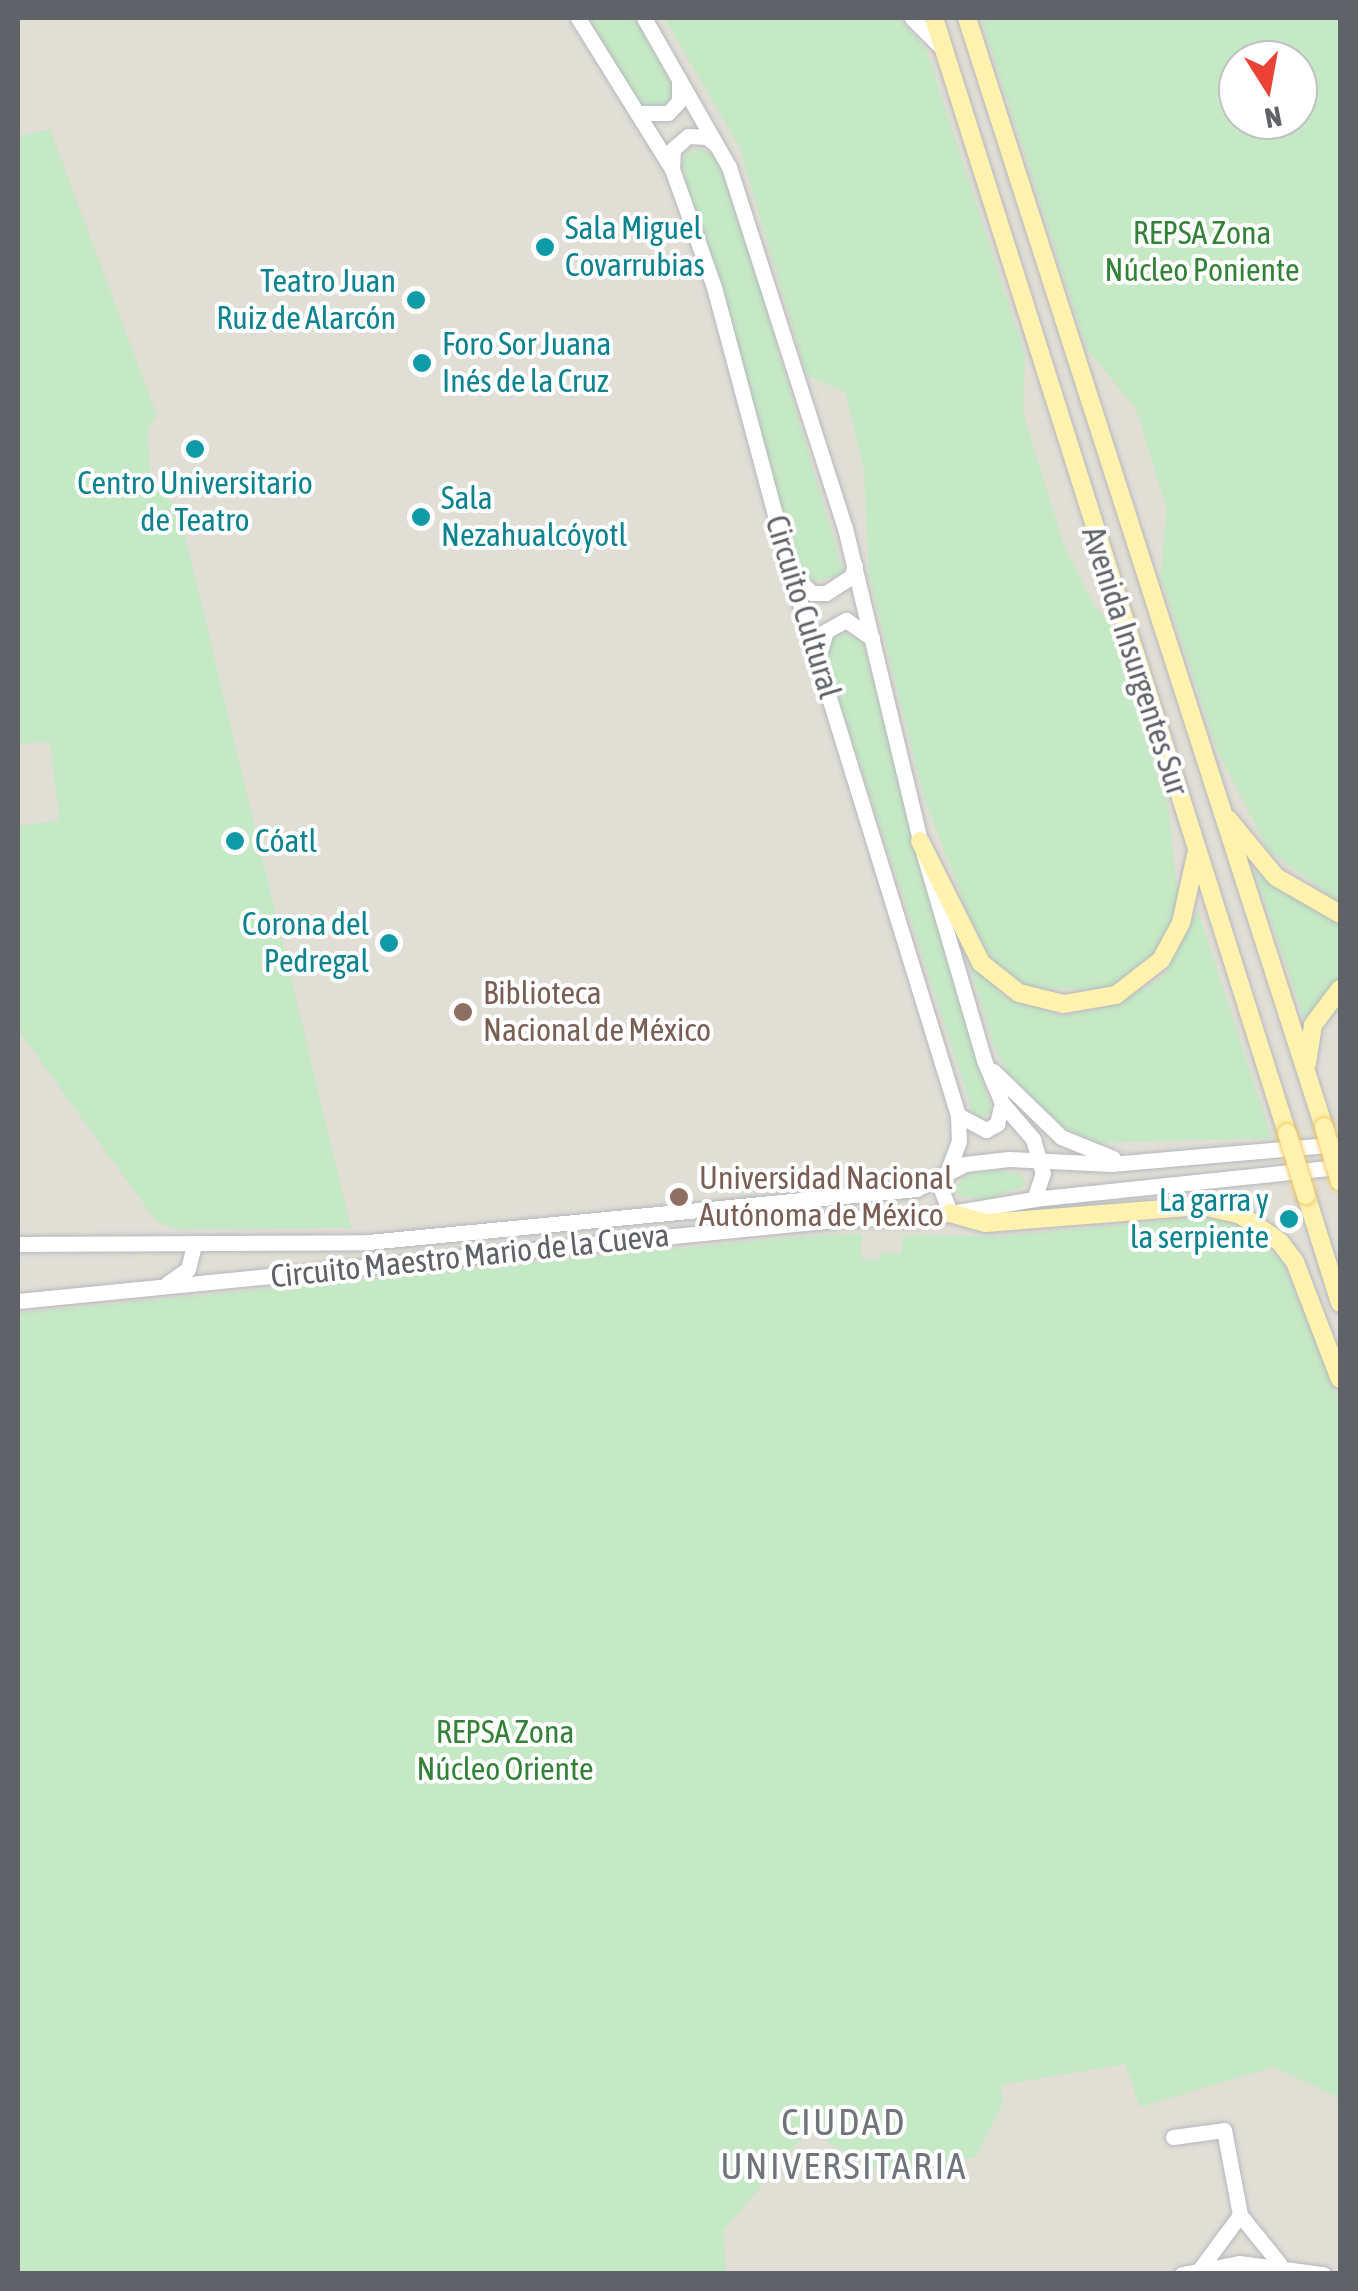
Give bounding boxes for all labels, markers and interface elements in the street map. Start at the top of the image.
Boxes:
north arrow [1218,40,1318,140]
text: N [1262,100,1285,135]
place label: Sala Miguel Covarrubias [565,210,705,285]
park label: REPSA Zona Núcleo Poniente [1105,215,1299,290]
marker: Sala Miguel Covarrubias [534,236,556,258]
place label: Teatro Juan Ruiz de Alarcón [216,263,396,338]
marker: Teatro Juan Ruiz de Alarcón [405,289,427,311]
place label: Foro Sor Juana Inés de la Cruz [442,326,611,401]
marker: Foro Sor Juana Inés de la Cruz [411,352,433,374]
marker: Centro Universitario de Teatro [184,438,206,460]
place label: Centro Universitario de Teatro [77,465,313,540]
place label: Sala Nezahualcóyotl [441,480,627,555]
marker: Sala Nezahualcóyotl [410,506,432,528]
street label: Circuito Cultural [757,511,849,703]
street label: Avenida Insurgentes Sur [1073,522,1197,800]
place label: Cóatl [255,822,317,860]
marker: Cóatl [224,830,246,852]
place label: Corona del Pedregal [242,906,369,981]
marker: Corona del Pedregal [378,932,400,954]
place label: Biblioteca Nacional de México [483,975,711,1050]
marker: Biblioteca Nacional de México [452,1001,474,1023]
place label: Universidad Nacional Autónoma de México [699,1160,953,1235]
place label: La garra y la serpiente [1130,1182,1269,1257]
marker: Universidad Nacional Autónoma de México [668,1186,690,1208]
marker: La garra y la serpiente [1278,1208,1300,1230]
street label: Circuito Maestro Mario de la Cueva [269,1216,671,1296]
park label: REPSA Zona Núcleo Oriente [416,1714,594,1789]
district label: CIUDAD UNIVERSITARIA [720,2099,968,2188]

